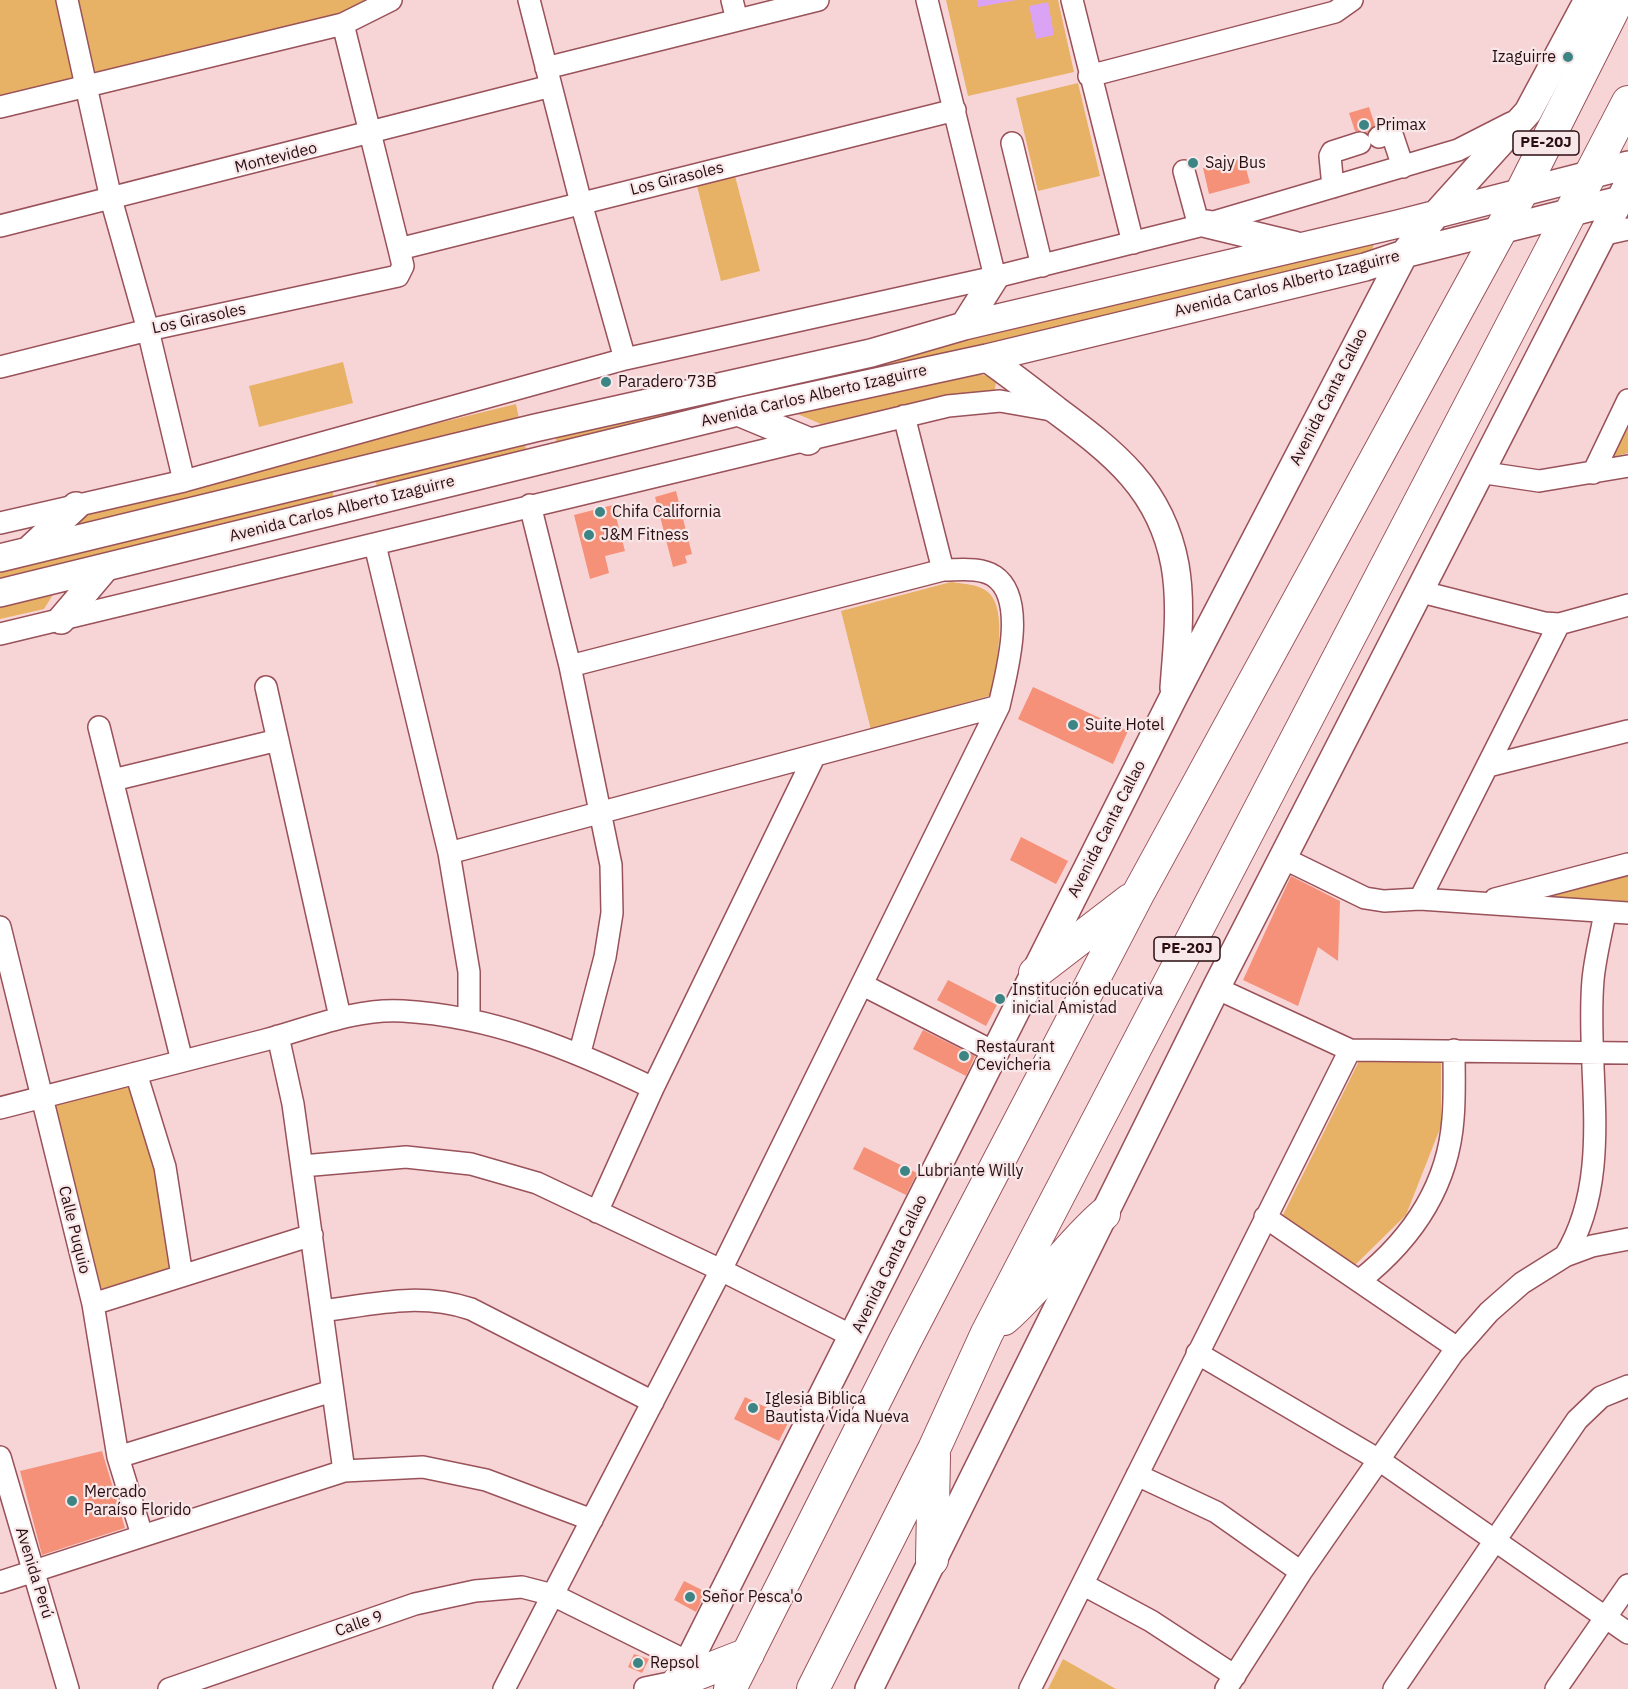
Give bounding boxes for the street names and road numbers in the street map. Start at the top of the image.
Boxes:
road number: PE-20J [1513,131,1579,155]
street label: Montevideo [233,139,319,177]
street label: Los Girasoles [628,158,726,200]
street label: Avenida Carlos Alberto Izaguirre [1172,247,1402,321]
street label: Los Girasoles [150,300,248,338]
street label: Avenida Canta Callao [1286,325,1372,469]
street label: Avenida Carlos Alberto Izaguirre [699,361,929,431]
street label: Avenida Carlos Alberto Izaguirre [227,472,457,546]
street label: Avenida Canta Callao [1064,757,1150,901]
road number: PE-20J [1154,937,1220,961]
street label: Calle Puquio [54,1184,94,1276]
street label: Avenida Canta Callao [848,1192,932,1336]
street label: Avenida Perú [11,1525,57,1621]
street label: Calle 9 [333,1607,385,1641]

